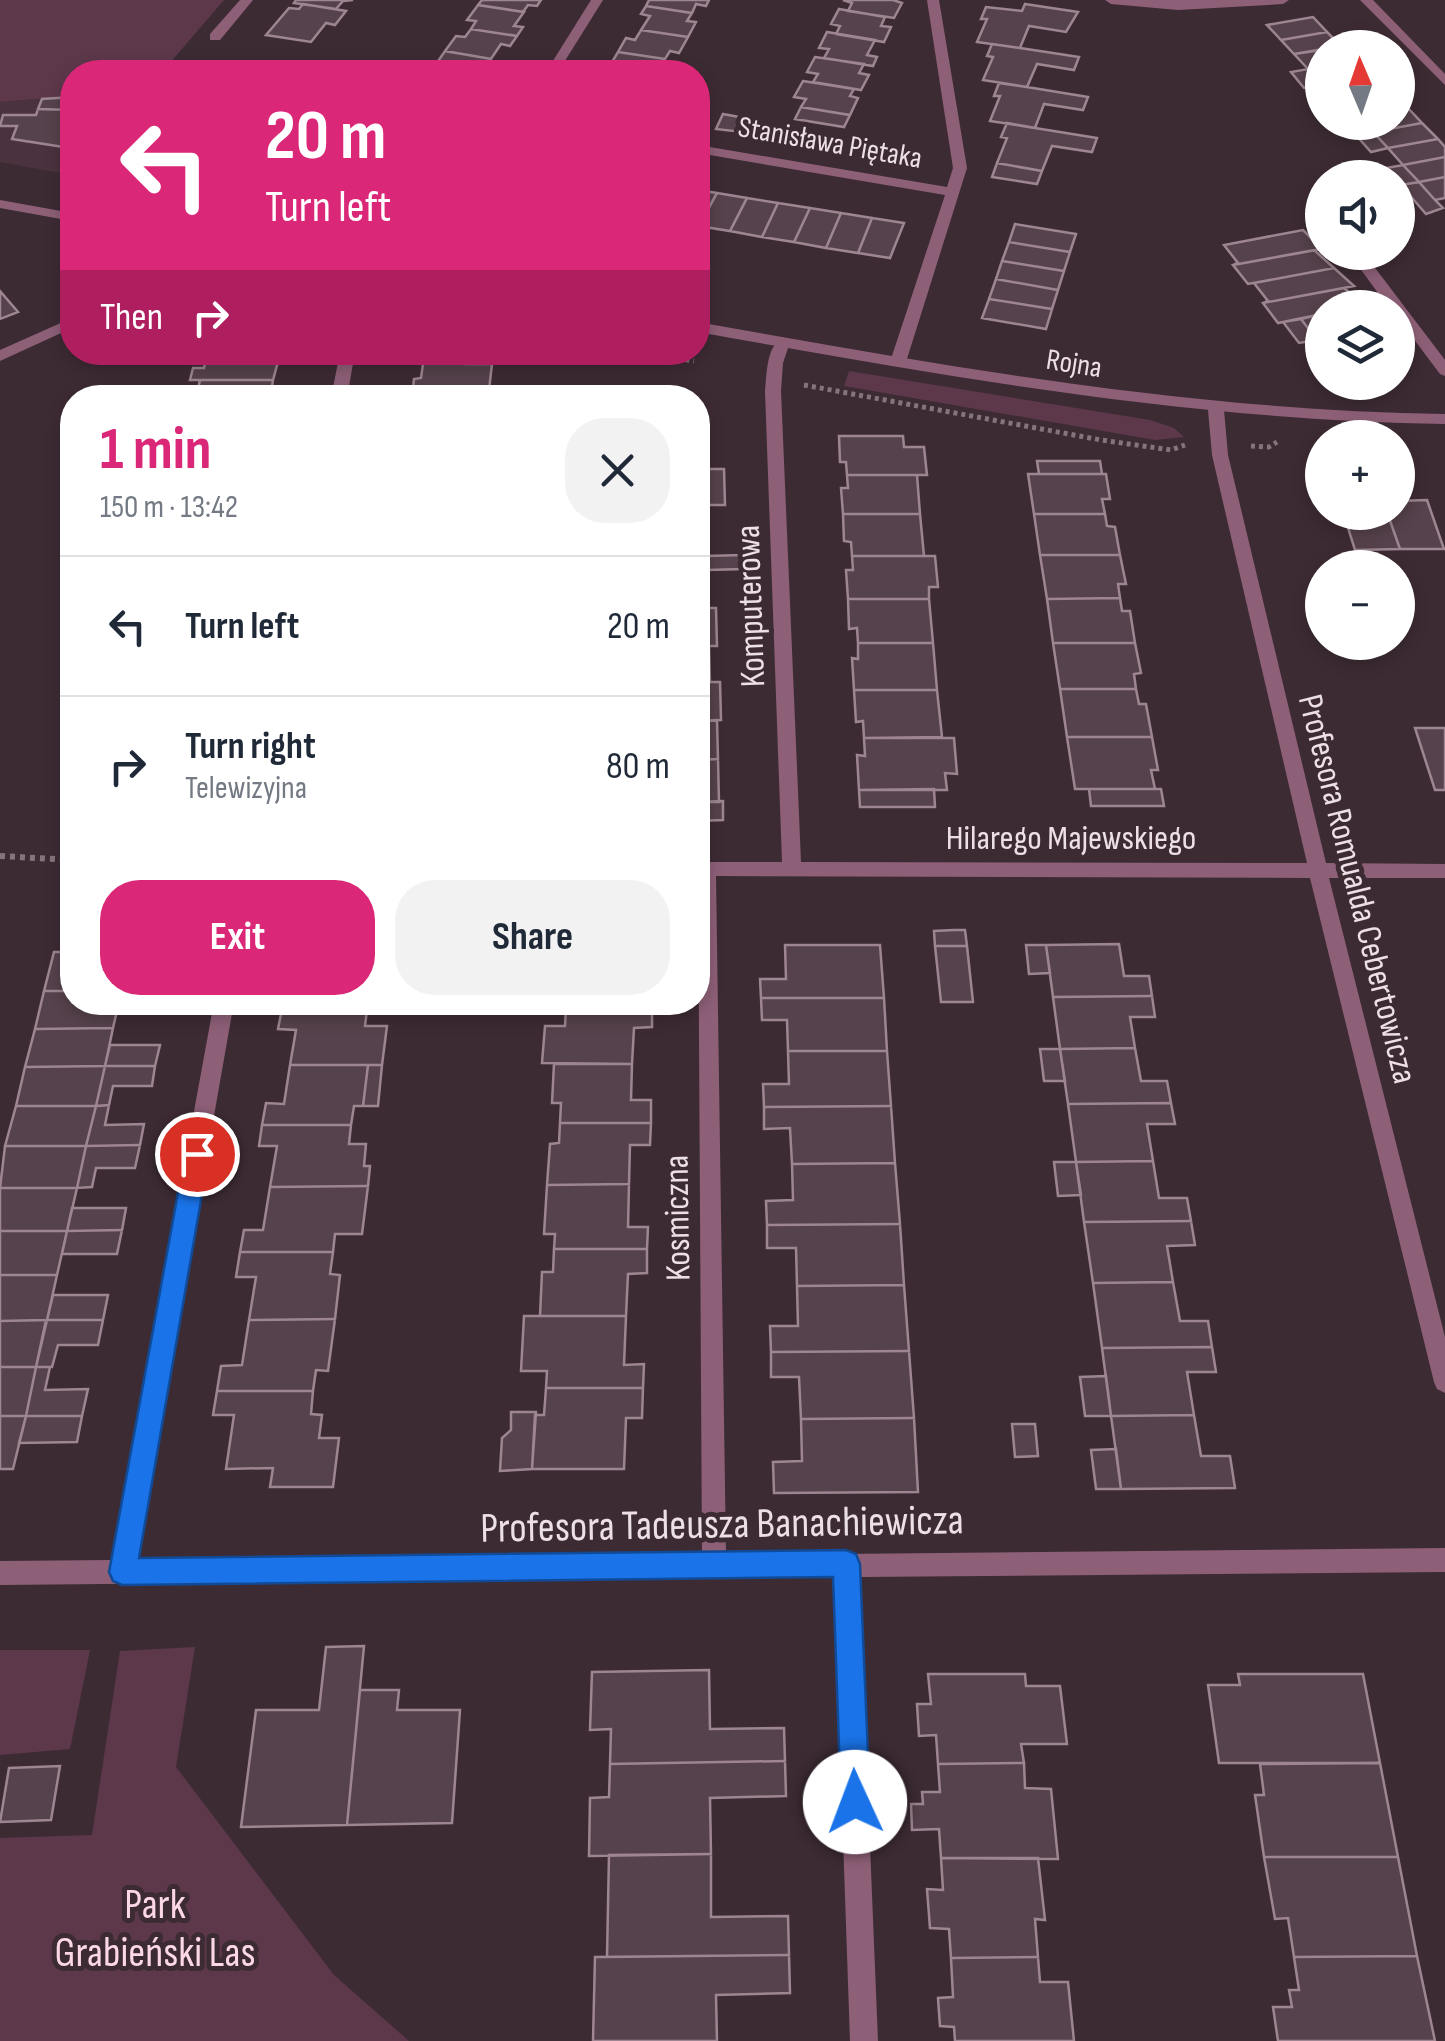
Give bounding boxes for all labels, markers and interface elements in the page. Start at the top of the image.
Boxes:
north arrow [1305,30,1415,140]
map controls [1305,30,1415,660]
text: 20 m [265,95,386,179]
icon: left [100,100,230,230]
street label: Stanisława Piętaka [735,109,925,177]
button: sound [1305,160,1415,270]
text: Turn left [265,180,391,235]
icon: right [183,290,238,345]
button: layers [1305,290,1415,400]
text: Then [100,295,163,340]
street label: Rojna [1044,342,1104,386]
text: 1 min [100,414,212,486]
button: close [565,418,670,523]
button: + [1305,420,1415,530]
text: 150 m · 13:42 [100,488,238,527]
street label: Komputerowa [727,524,775,688]
button: − [1305,550,1415,660]
icon: left [100,599,155,654]
text: Turn left [185,604,299,649]
text: 20 m [607,604,670,649]
street label: Profesora Romualda Cebertowicza [1288,690,1426,1088]
text: Turn right [185,724,316,769]
icon: right [100,739,155,794]
text: 80 m [606,744,670,789]
text: Telewizyjna [185,769,307,808]
street label: Hilarego Majewskiego [946,817,1196,860]
button: Exit [100,880,375,995]
button: Share [395,880,670,995]
pin [155,1112,240,1197]
icon: arrive [170,1127,225,1182]
street label: Kosmiczna [655,1155,701,1281]
street label: Profesora Tadeusza Banachiewicza [480,1495,964,1555]
position arrow [803,1750,907,1854]
park label: Park Grabieński Las [54,1880,256,1979]

